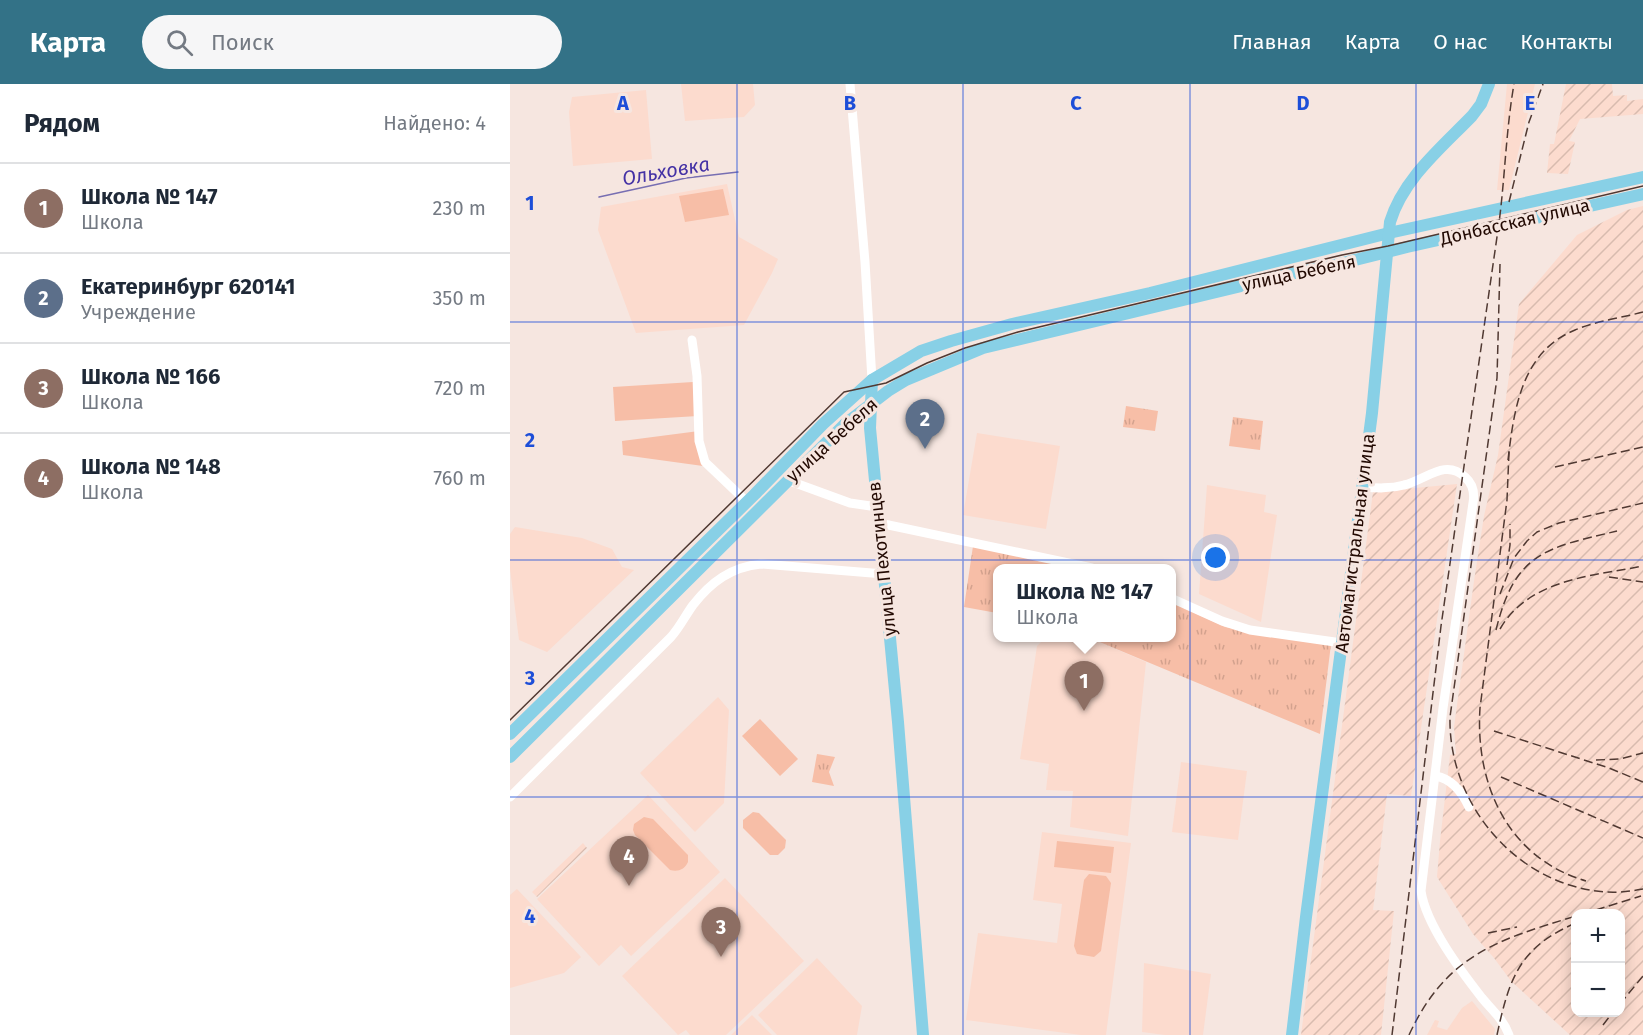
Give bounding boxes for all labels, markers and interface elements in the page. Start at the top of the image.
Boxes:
search box [142,15,562,69]
text: Карта [30,26,106,59]
icon: search [163,26,196,59]
text: Поиск [211,29,274,56]
text: Главная [1232,29,1312,55]
text: Карта [1345,29,1400,55]
text: О нас [1433,29,1487,55]
text: Контакты [1520,29,1613,55]
text: A [616,91,630,115]
text: B [844,91,856,115]
text: C [1070,91,1082,115]
text: D [1296,91,1310,115]
text: E [1525,91,1535,115]
text: Рядом [24,108,100,139]
text: Найдено: 4 [383,111,486,135]
water label: Ольховка [620,151,712,191]
text: Школа № 147 [81,183,218,210]
text: 1 [525,191,535,215]
street label: Донбасская улица [1437,194,1592,250]
text: 1 [39,196,48,220]
text: 230 m [433,196,486,220]
text: Школа [81,210,144,234]
street label: улица Бебеля [1240,250,1358,296]
text: Екатеринбург 620141 [81,273,296,300]
text: 2 [38,286,49,310]
text: 350 m [432,286,486,310]
text: Учреждение [81,300,196,324]
text: Школа № 166 [81,363,220,390]
text: 3 [38,376,49,400]
text: 720 m [434,376,486,400]
text: Школа [81,390,144,414]
street label: улица Бебеля [782,393,882,487]
pin: 2 [906,400,944,449]
text: 2 [525,428,535,452]
street label: Автомагистральная улица [1331,432,1379,654]
text: Школа № 148 [81,453,221,480]
text: 4 [38,466,49,490]
text: 760 m [433,466,486,490]
text: Школа [81,480,144,504]
street label: улица Пехотинцев [863,481,901,637]
your location [1201,543,1230,572]
popup [993,564,1176,642]
text: Школа № 147 [1016,578,1153,605]
text: Школа [1016,605,1079,629]
pin: 1 [1064,662,1104,711]
text: 3 [524,666,535,690]
pin: 4 [610,836,648,886]
text: 4 [524,904,536,928]
pin: 3 [702,908,740,957]
map controls [1571,909,1625,1017]
button: + [1571,909,1625,963]
button: − [1571,963,1625,1017]

